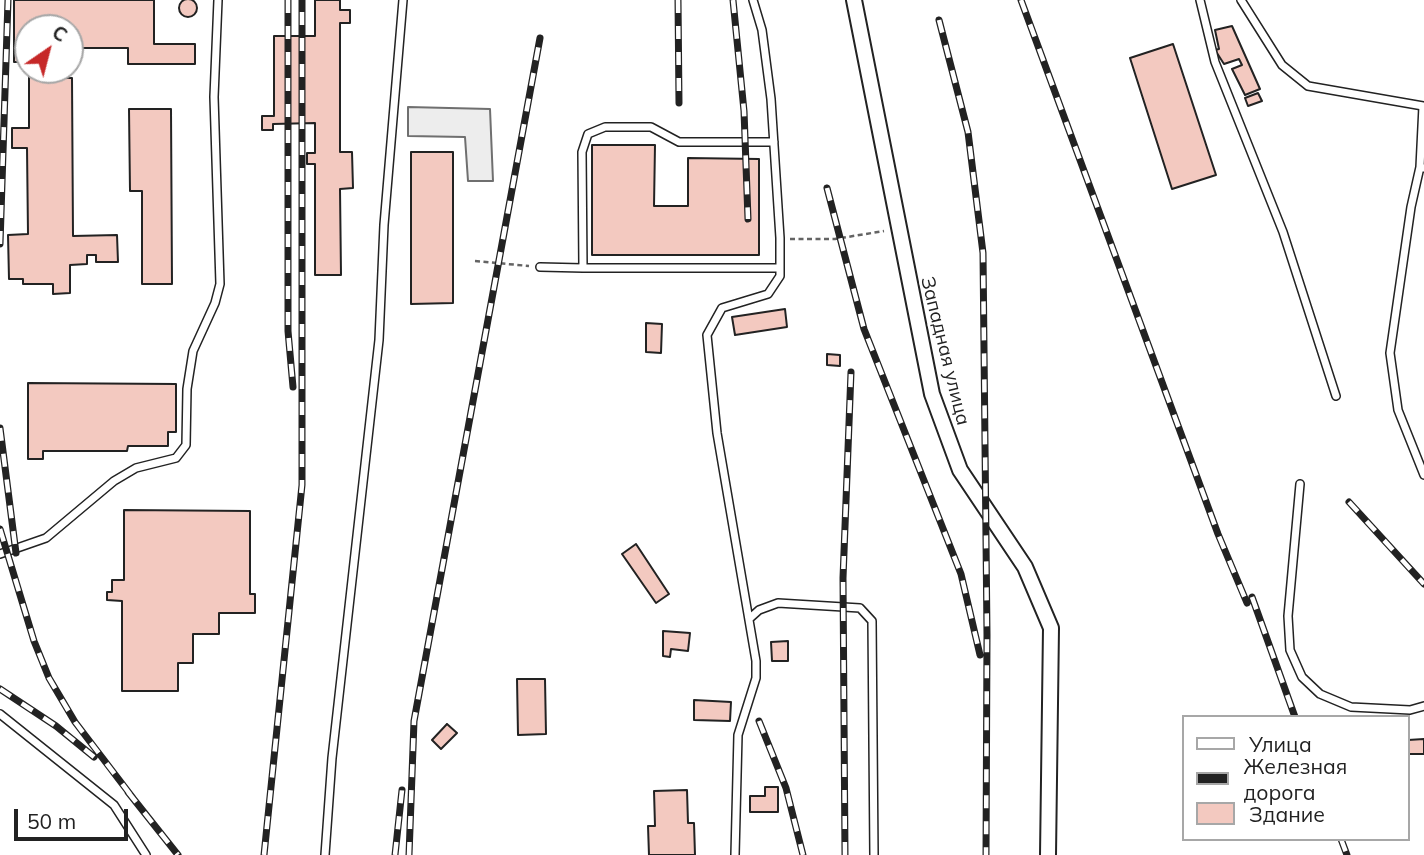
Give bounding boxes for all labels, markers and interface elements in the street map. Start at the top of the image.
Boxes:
north arrow [14,14,84,84]
text: С [48,20,72,47]
street label: Западная улица [916,274,974,428]
legend [1182,715,1410,841]
text: Улица [1249,731,1312,757]
text: Железная дорога [1243,753,1347,805]
scale bar [18,796,131,840]
text: Здание [1249,801,1325,827]
text: 50 m [27,808,76,834]

